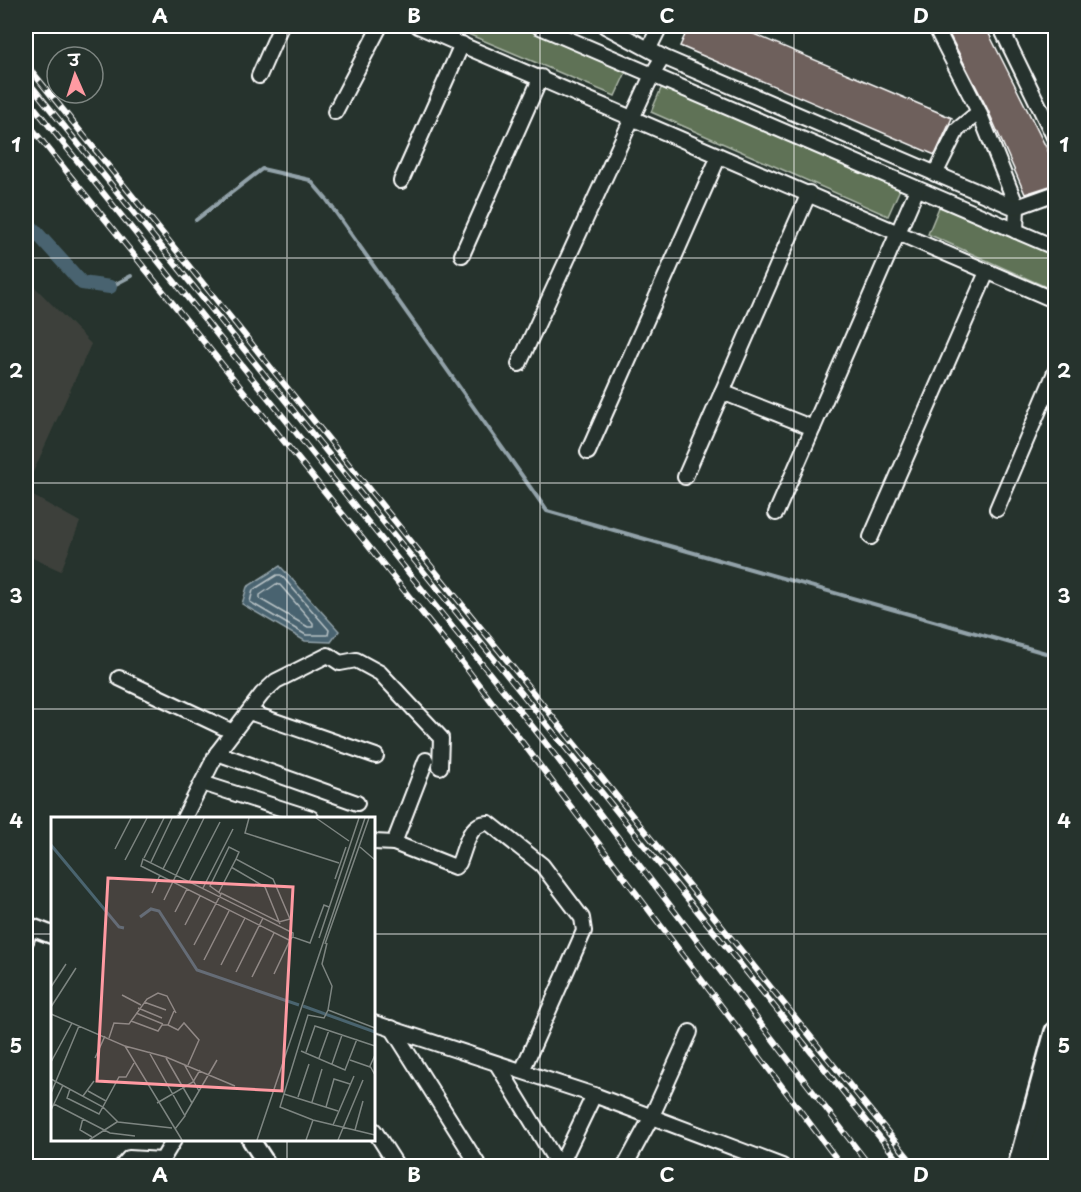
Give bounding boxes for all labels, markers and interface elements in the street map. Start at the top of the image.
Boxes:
text: A [152,0,168,30]
text: B [407,0,421,30]
text: C [659,0,675,30]
text: D [913,0,929,30]
north arrow [45,45,105,105]
text: उ [66,47,81,71]
text: 1 [11,129,21,159]
text: 1 [1059,129,1069,159]
text: 2 [9,355,23,385]
text: 2 [1057,355,1071,385]
text: 3 [9,580,23,610]
text: 3 [1057,580,1071,610]
text: 4 [9,805,23,835]
text: 4 [1057,805,1071,835]
inset map [51,817,375,1141]
text: 5 [10,1030,22,1060]
text: 5 [1058,1030,1070,1060]
text: A [152,1159,168,1189]
text: B [407,1159,421,1189]
text: C [659,1159,675,1189]
text: D [913,1159,929,1189]

